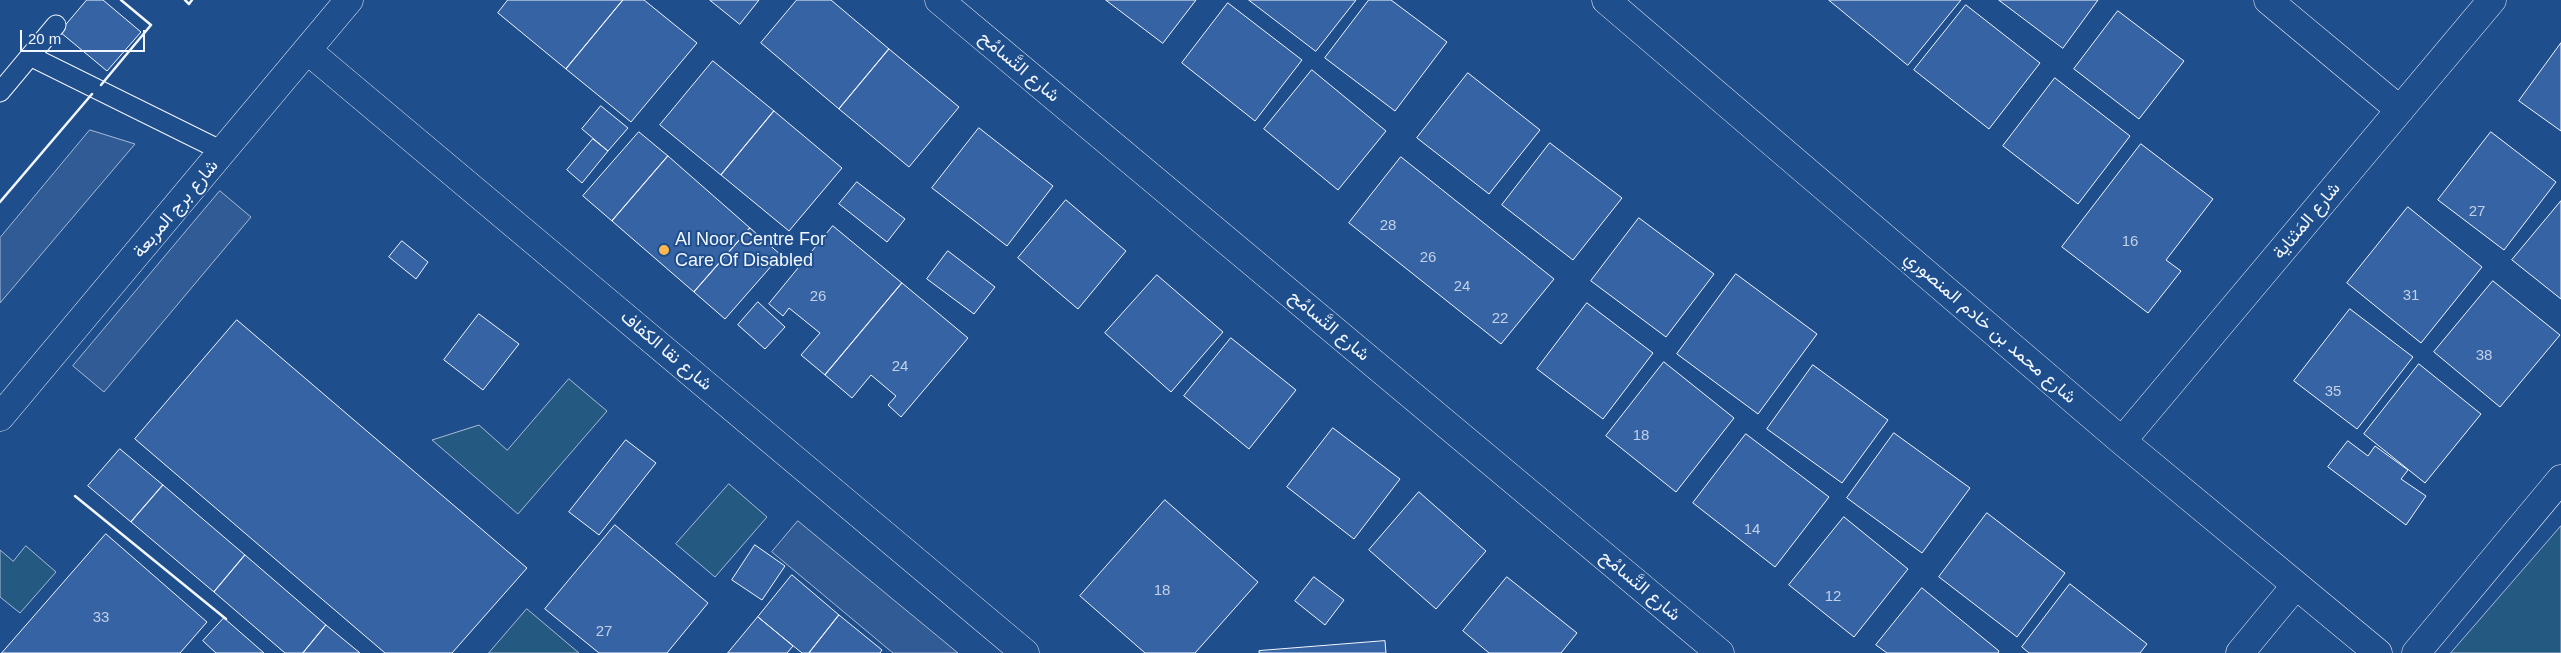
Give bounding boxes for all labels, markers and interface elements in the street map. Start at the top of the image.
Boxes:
scale bar [22,20,148,52]
street label: شارع التَّسامُح [974,27,1064,107]
text: 20 m [28,30,61,47]
street label: شارع برج المربعة [129,155,223,263]
street label: شارع المَثناية [2269,178,2345,264]
house number: 27 [2469,203,2485,221]
house number: 28 [1380,217,1396,235]
place label: Al Noor Centre For Care Of Disabled [675,229,826,272]
house number: 16 [2122,233,2138,251]
marker: Al Noor Centre For Care Of Disabled [657,243,671,257]
street label: شارع محمد بن خادم المنصوري [1900,248,2080,408]
house number: 26 [1420,249,1436,267]
house number: 24 [1454,278,1470,296]
street label: شارع التَّسامُح [1284,286,1374,366]
house number: 31 [2403,287,2419,305]
house number: 26 [810,288,826,306]
street label: شارع نقا الكفاف [616,306,716,396]
house number: 22 [1492,310,1508,328]
house number: 38 [2476,347,2492,365]
house number: 24 [892,358,908,376]
house number: 35 [2325,383,2341,401]
house number: 18 [1633,427,1649,445]
house number: 14 [1744,521,1760,539]
street label: شارع التَّسامُح [1595,546,1685,626]
house number: 18 [1154,582,1170,600]
house number: 12 [1825,588,1841,606]
house number: 33 [93,609,109,627]
house number: 27 [596,623,612,641]

